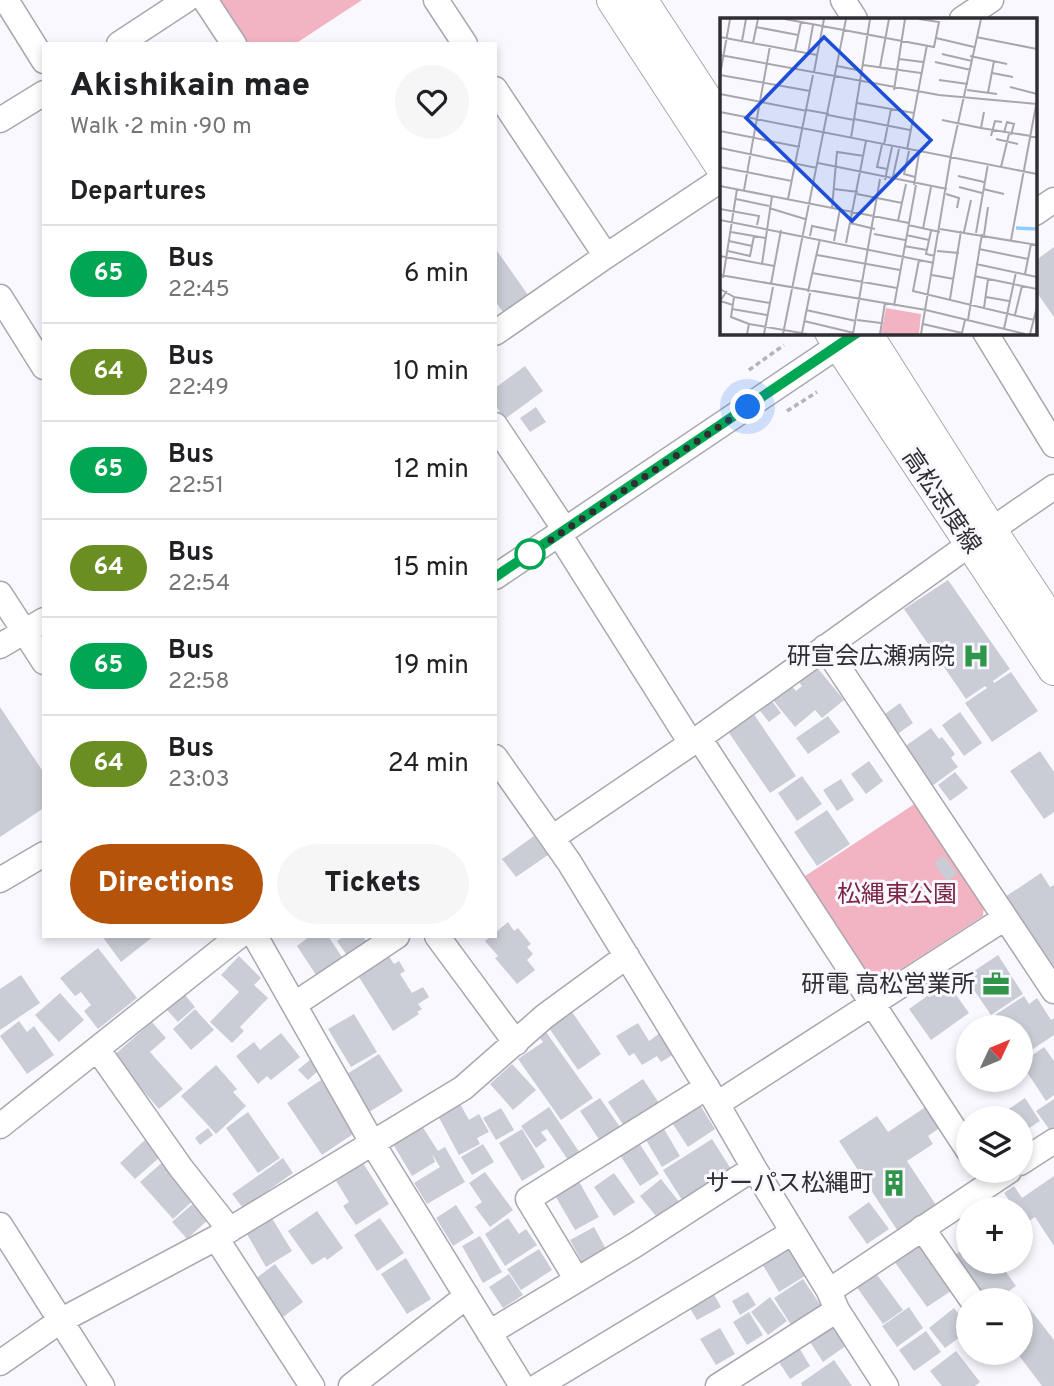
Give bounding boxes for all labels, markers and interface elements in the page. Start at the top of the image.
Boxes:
inset map [720,18,1036,334]
button: heart [395,65,469,139]
text: Akishikain mae [70,66,310,108]
text: Walk · 2 min · 90 m [70,113,252,142]
text: Departures [70,176,207,209]
text: Bus [168,243,214,276]
text: 6 min [404,258,469,291]
text: 65 [94,259,123,289]
text: 22:45 [168,276,230,305]
text: Bus [168,341,214,374]
text: 10 min [393,356,469,389]
text: 64 [93,357,124,387]
text: 22:49 [168,374,229,403]
your location [730,389,765,424]
text: Bus [168,439,214,472]
street label: 高松志度線 [894,444,986,560]
text: 12 min [394,454,469,487]
text: 65 [94,455,123,485]
text: 22:51 [168,472,224,501]
text: Bus [168,537,214,570]
unlabelled marker [515,539,545,569]
text: 15 min [394,552,469,585]
text: 64 [93,553,124,583]
text: 22:54 [168,570,230,599]
text: Bus [168,635,214,668]
hospital icon: 研宣会広瀬病院 [961,641,991,671]
place label: 研宣会広瀬病院 [787,643,955,673]
text: 19 min [394,650,469,683]
text: 65 [94,651,123,681]
text: 22:58 [168,668,230,697]
text: Bus [168,733,214,766]
text: 24 min [388,748,469,781]
text: 64 [93,749,124,779]
text: 23:03 [168,766,230,795]
button: Directions [70,844,263,924]
button: Tickets [277,844,469,924]
park label: 松縄東公園 [837,881,957,911]
office icon: 研電 高松営業所 [981,969,1011,999]
place label: 研電 高松営業所 [801,971,975,1001]
north arrow [956,1015,1032,1092]
map controls [956,1015,1033,1365]
button: layers [956,1106,1033,1183]
building icon: サーパス松縄町 [879,1168,909,1198]
place label: サーパス松縄町 [705,1170,873,1200]
button: + [956,1197,1033,1274]
button: − [956,1288,1033,1365]

